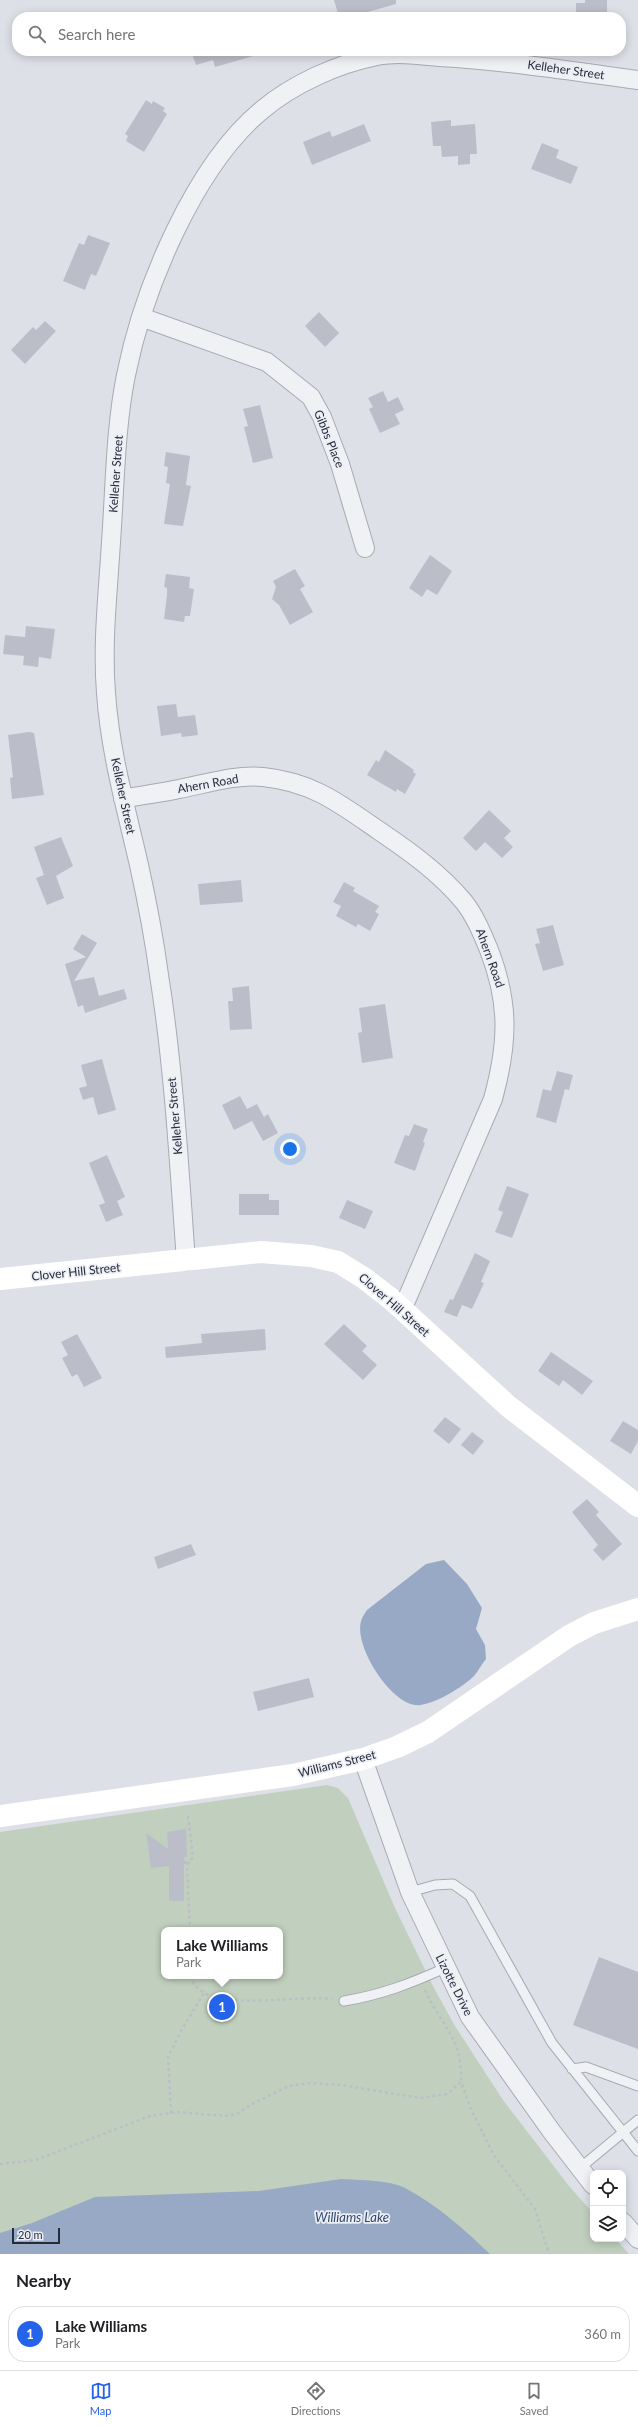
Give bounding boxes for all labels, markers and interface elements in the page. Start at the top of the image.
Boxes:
search box [12,12,626,56]
icon: search [26,23,48,45]
text: Search here [58,25,135,43]
street label: Kelleher Street [527,57,606,82]
street label: Gibbs Place [311,408,348,470]
street label: Kelleher Street [105,434,126,513]
street label: Kelleher Street [108,756,139,836]
street label: Ahern Road [176,771,240,796]
street label: Ahern Road [473,926,508,989]
street label: Kelleher Street [164,1076,185,1155]
your location [280,1139,300,1159]
street label: Clover Hill Street [31,1259,122,1284]
street label: Clover Hill Street [356,1270,433,1340]
street label: Williams Street [296,1746,378,1780]
popup [161,1927,283,1979]
text: Lake Williams [176,1936,268,1954]
street label: Lizotte Drive [433,1951,476,2018]
text: Park [176,1954,201,1970]
pin: 1 [209,1992,235,2022]
map controls [590,2170,626,2242]
button: locate [590,2170,626,2206]
button: layers [590,2206,626,2242]
water label: Williams Lake [315,2209,389,2225]
scale bar [12,2226,60,2245]
text: 20 m [18,2228,43,2241]
text: Nearby [16,2270,71,2291]
text: Lake Williams [55,2317,147,2335]
text: 1 [26,2326,34,2342]
text: 360 m [584,2326,621,2342]
text: Park [55,2335,80,2351]
tab: Map [90,2380,112,2417]
tab: Directions [291,2380,340,2417]
tab: Saved [520,2380,548,2417]

